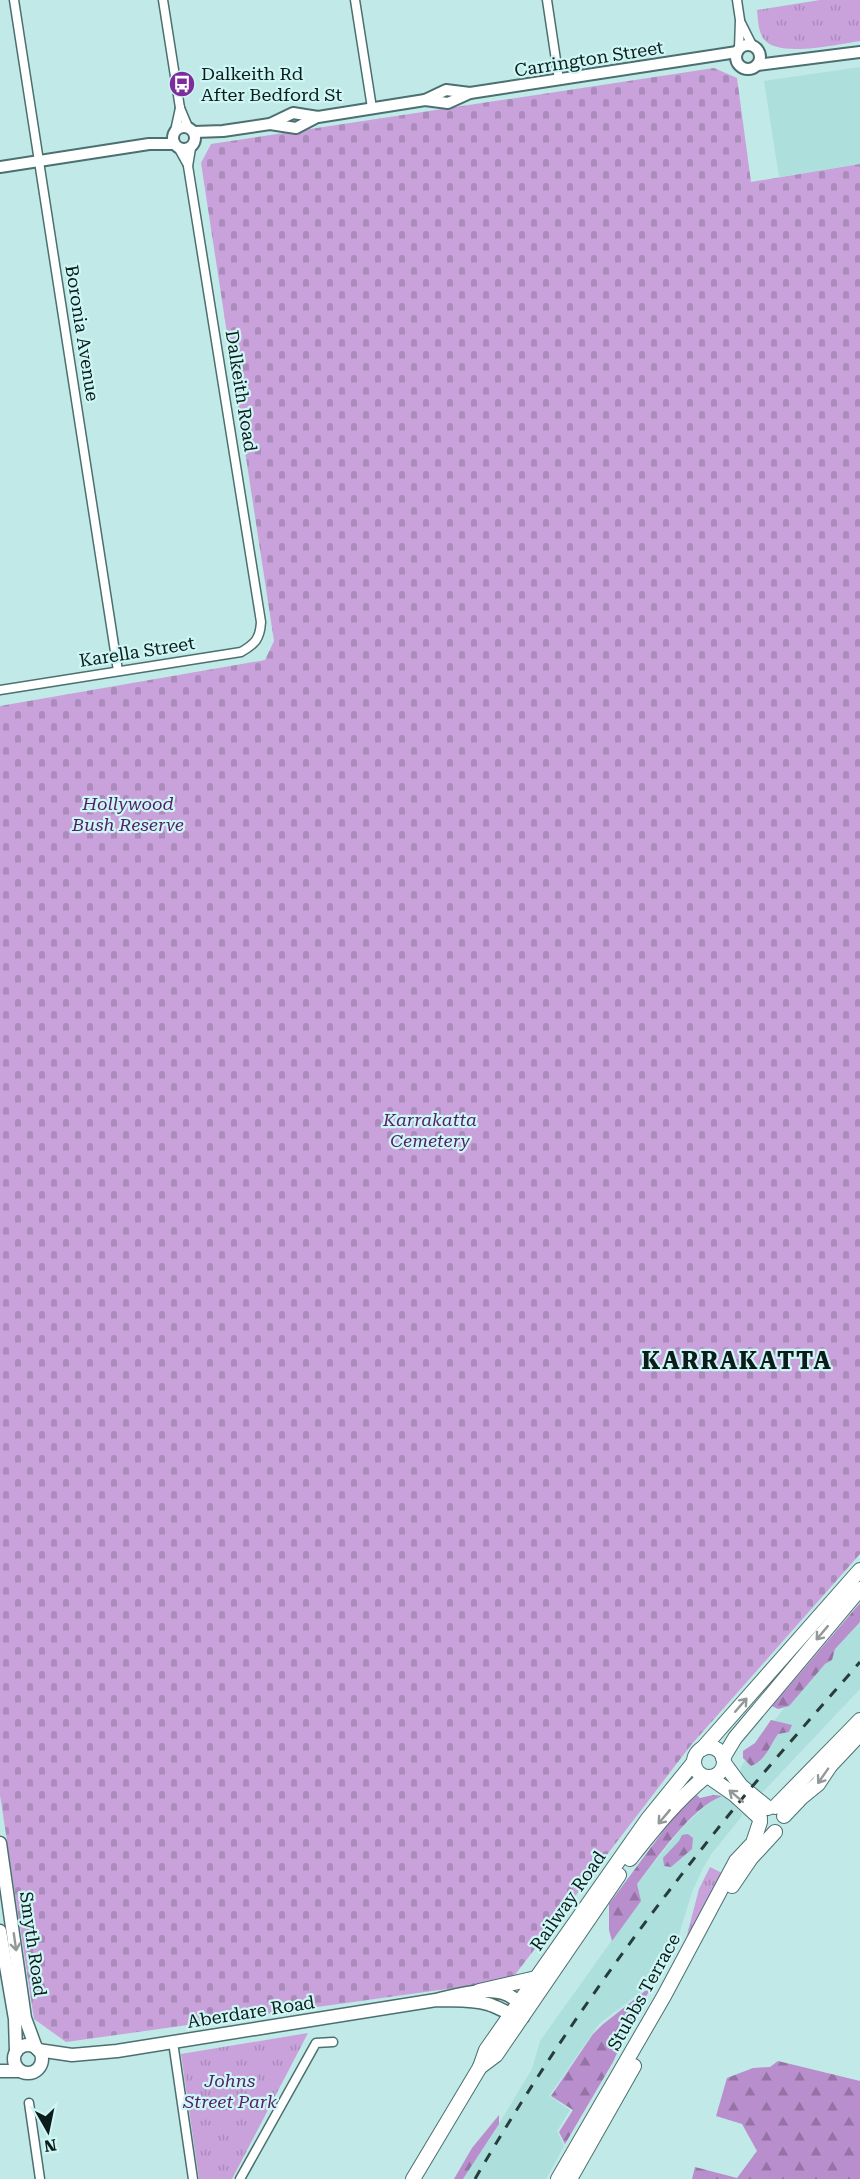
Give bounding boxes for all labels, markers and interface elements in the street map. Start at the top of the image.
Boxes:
street label: Carrington Street [513,36,665,81]
place label: Dalkeith Rd After Bedford St [201,63,342,105]
bus stop icon: Dalkeith Rd After Bedford St [167,69,197,99]
street label: Boronia Avenue [61,263,104,403]
street label: Dalkeith Road [222,329,262,454]
street label: Karella Street [78,632,196,671]
park label: Hollywood Bush Reserve [71,793,184,835]
park label: Karrakatta Cemetery [382,1109,477,1151]
district label: KARRAKATTA [642,1347,832,1375]
one-way arrow [816,1625,829,1641]
one-way arrow [734,1698,748,1713]
one-way arrow [817,1768,829,1784]
one-way arrow [728,1790,744,1803]
one-way arrow [657,1809,670,1825]
street label: Railway Road [526,1847,610,1955]
street label: Smyth Road [16,1890,51,1998]
street label: Stubbs Terrace [603,1930,684,2054]
one-way arrow [9,1932,20,1952]
street label: Aberdare Road [186,1991,317,2032]
park label: Johns Street Park [182,2070,277,2112]
north arrow [18,2101,78,2161]
text: N [43,2135,58,2156]

